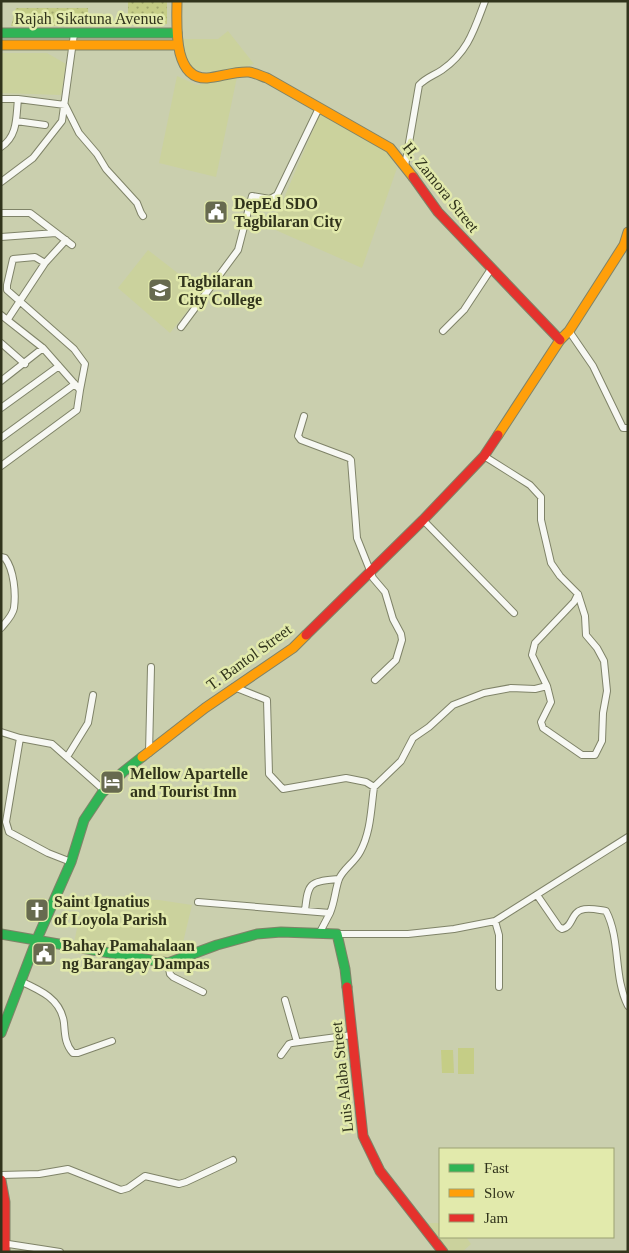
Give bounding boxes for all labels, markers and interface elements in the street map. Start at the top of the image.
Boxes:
street label: Rajah Sikatuna Avenue [15,10,164,28]
street label: H. Zamora Street [400,139,483,236]
place label: DepEd SDO Tagbilaran City [234,195,342,231]
public building icon: DepEd SDO Tagbilaran City [203,199,229,225]
place label: Tagbilaran City College [178,273,262,309]
school or university icon: Tagbilaran City College [147,277,173,303]
street label: T. Bantol Street [203,620,295,693]
place label: Mellow Apartelle and Tourist Inn [130,765,248,800]
hotel icon: Mellow Apartelle and Tourist Inn [99,769,125,795]
place label: Saint Ignatius of Loyola Parish [54,893,167,929]
church icon: Saint Ignatius of Loyola Parish [24,897,50,923]
place label: Bahay Pamahalaan ng Barangay Dampas [62,937,210,973]
public building icon: Bahay Pamahalaan ng Barangay Dampas [31,941,57,967]
street label: Luis Alaba Street [328,1020,356,1133]
legend [439,1148,614,1238]
text: Fast [484,1160,510,1176]
text: Slow [484,1185,515,1201]
text: Jam [484,1210,508,1226]

